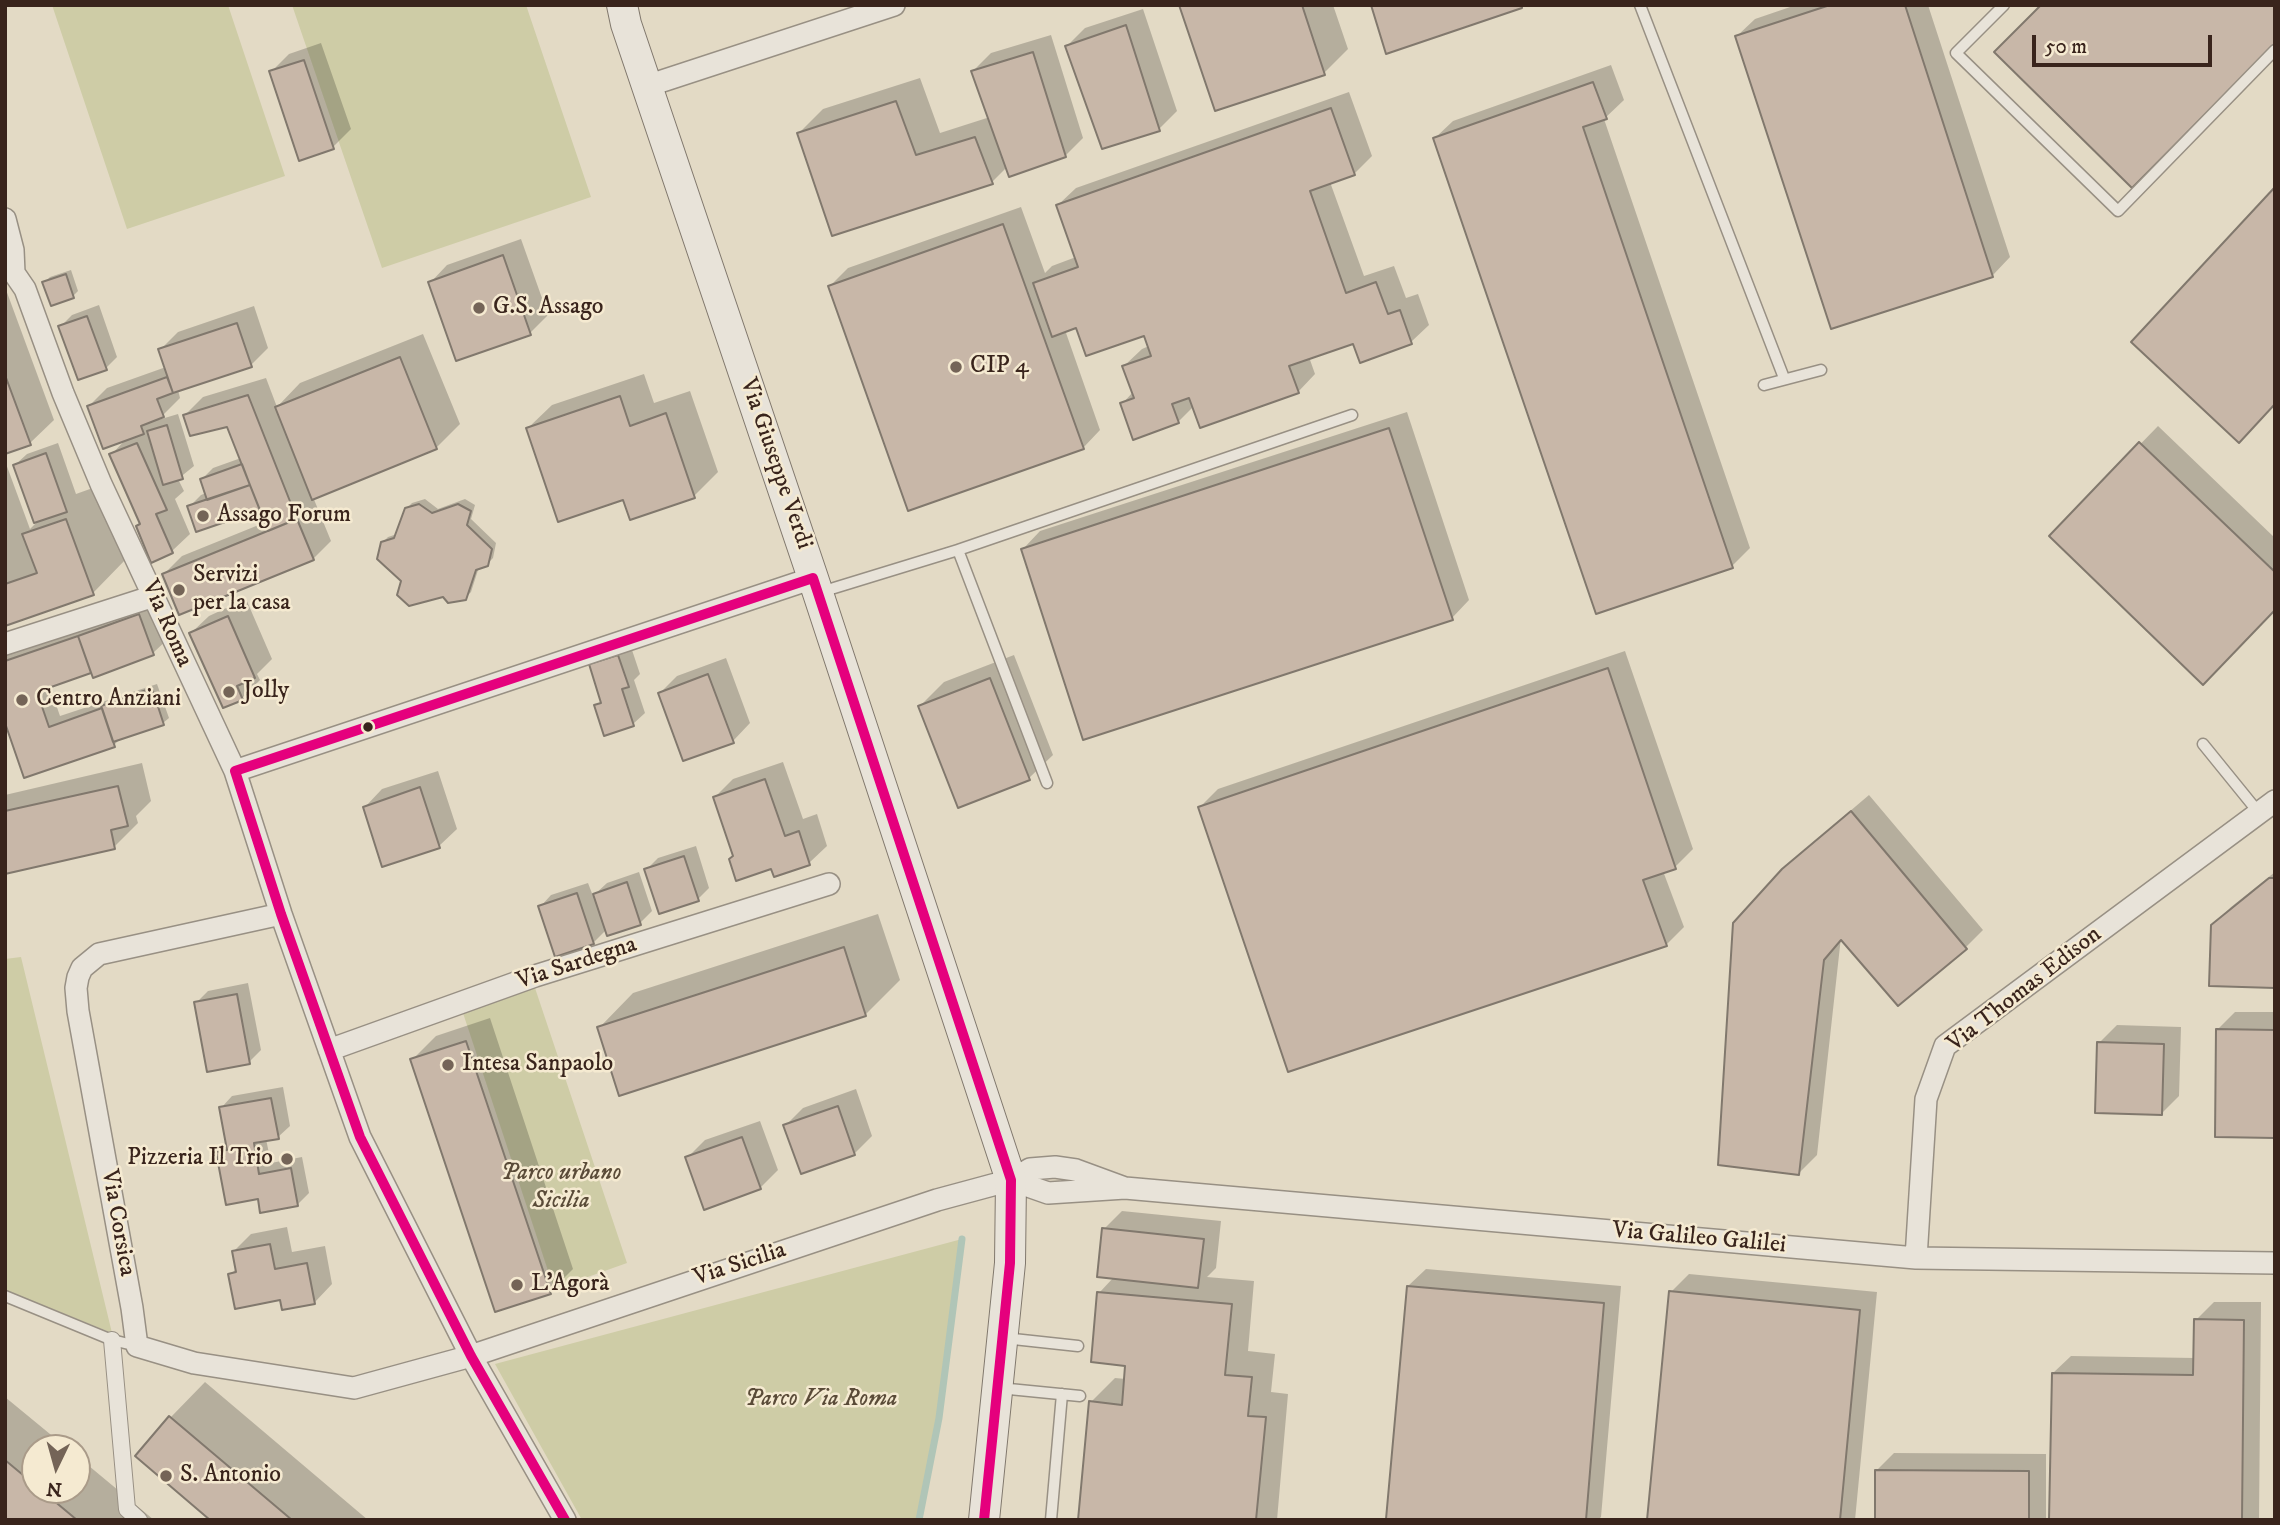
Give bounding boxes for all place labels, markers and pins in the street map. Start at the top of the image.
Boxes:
place label: G.S. Assago [493,294,604,322]
marker: G.S. Assago [471,300,487,316]
place label: CIP 4 [970,353,1029,381]
marker: CIP 4 [948,359,964,375]
place label: Assago Forum [217,502,351,530]
marker: Assago Forum [195,508,211,524]
place label: Servizi per la casa [193,562,290,618]
marker: Servizi per la casa [171,582,187,598]
place label: Jolly [243,678,289,706]
marker: Jolly [221,684,237,700]
place label: Centro Anziani [36,686,181,714]
marker: Centro Anziani [14,692,30,708]
unlabelled marker [361,720,375,734]
place label: Intesa Sanpaolo [462,1051,613,1079]
marker: Intesa Sanpaolo [440,1057,456,1073]
place label: Pizzeria Il Trio [127,1145,273,1173]
marker: Pizzeria Il Trio [279,1151,295,1167]
place label: L'Agorà [531,1271,609,1299]
marker: L'Agorà [509,1277,525,1293]
place label: S. Antonio [180,1462,281,1490]
marker: S. Antonio [158,1468,174,1484]

